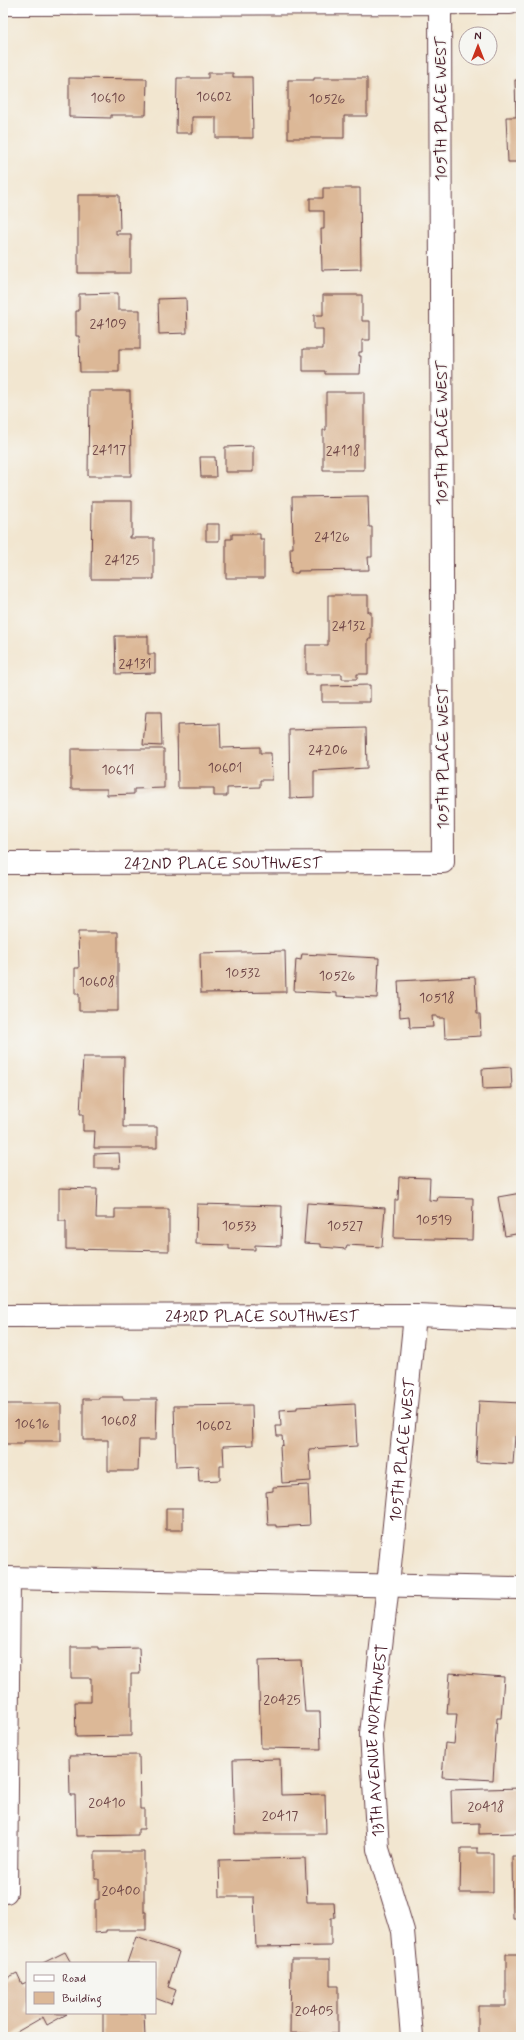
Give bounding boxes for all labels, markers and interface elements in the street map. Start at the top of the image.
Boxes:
north arrow [458,26,498,66]
text: N [474,30,482,44]
street label: 105TH PLACE WEST [431,36,452,181]
house number: 10602 [196,88,232,106]
house number: 10610 [90,89,126,107]
house number: 10526 [309,90,346,108]
house number: 24109 [90,315,126,333]
street label: 105TH PLACE WEST [432,360,453,505]
house number: 24117 [92,441,126,459]
house number: 24118 [326,442,360,460]
house number: 24126 [314,528,350,546]
house number: 24125 [104,551,140,569]
house number: 24132 [332,617,366,635]
house number: 24131 [118,655,152,673]
street label: 105TH PLACE WEST [433,684,454,829]
house number: 24206 [308,741,348,759]
house number: 10601 [208,759,242,777]
house number: 10611 [101,761,135,779]
street label: 242ND PLACE SOUTHWEST [124,853,323,875]
house number: 10532 [225,964,261,982]
house number: 10526 [319,967,356,985]
house number: 10608 [79,973,115,991]
house number: 10518 [419,989,455,1007]
house number: 10519 [416,1211,452,1229]
house number: 10533 [222,1217,256,1235]
house number: 10527 [327,1217,363,1235]
street label: 243RD PLACE SOUTHWEST [165,1306,360,1328]
street label: 105TH PLACE WEST [385,1376,421,1523]
house number: 10608 [101,1412,137,1430]
house number: 10616 [15,1415,50,1433]
house number: 10602 [196,1417,232,1435]
street label: 13TH AVENUE NORTHWEST [362,1643,393,1838]
house number: 20425 [263,1691,301,1709]
house number: 20410 [88,1794,126,1812]
house number: 20418 [467,1798,505,1816]
house number: 20417 [262,1807,298,1825]
house number: 20400 [102,1882,140,1900]
legend [26,1962,156,2014]
text: Road [62,1971,86,1987]
text: Building [62,1991,102,2008]
house number: 20405 [295,2002,333,2020]

